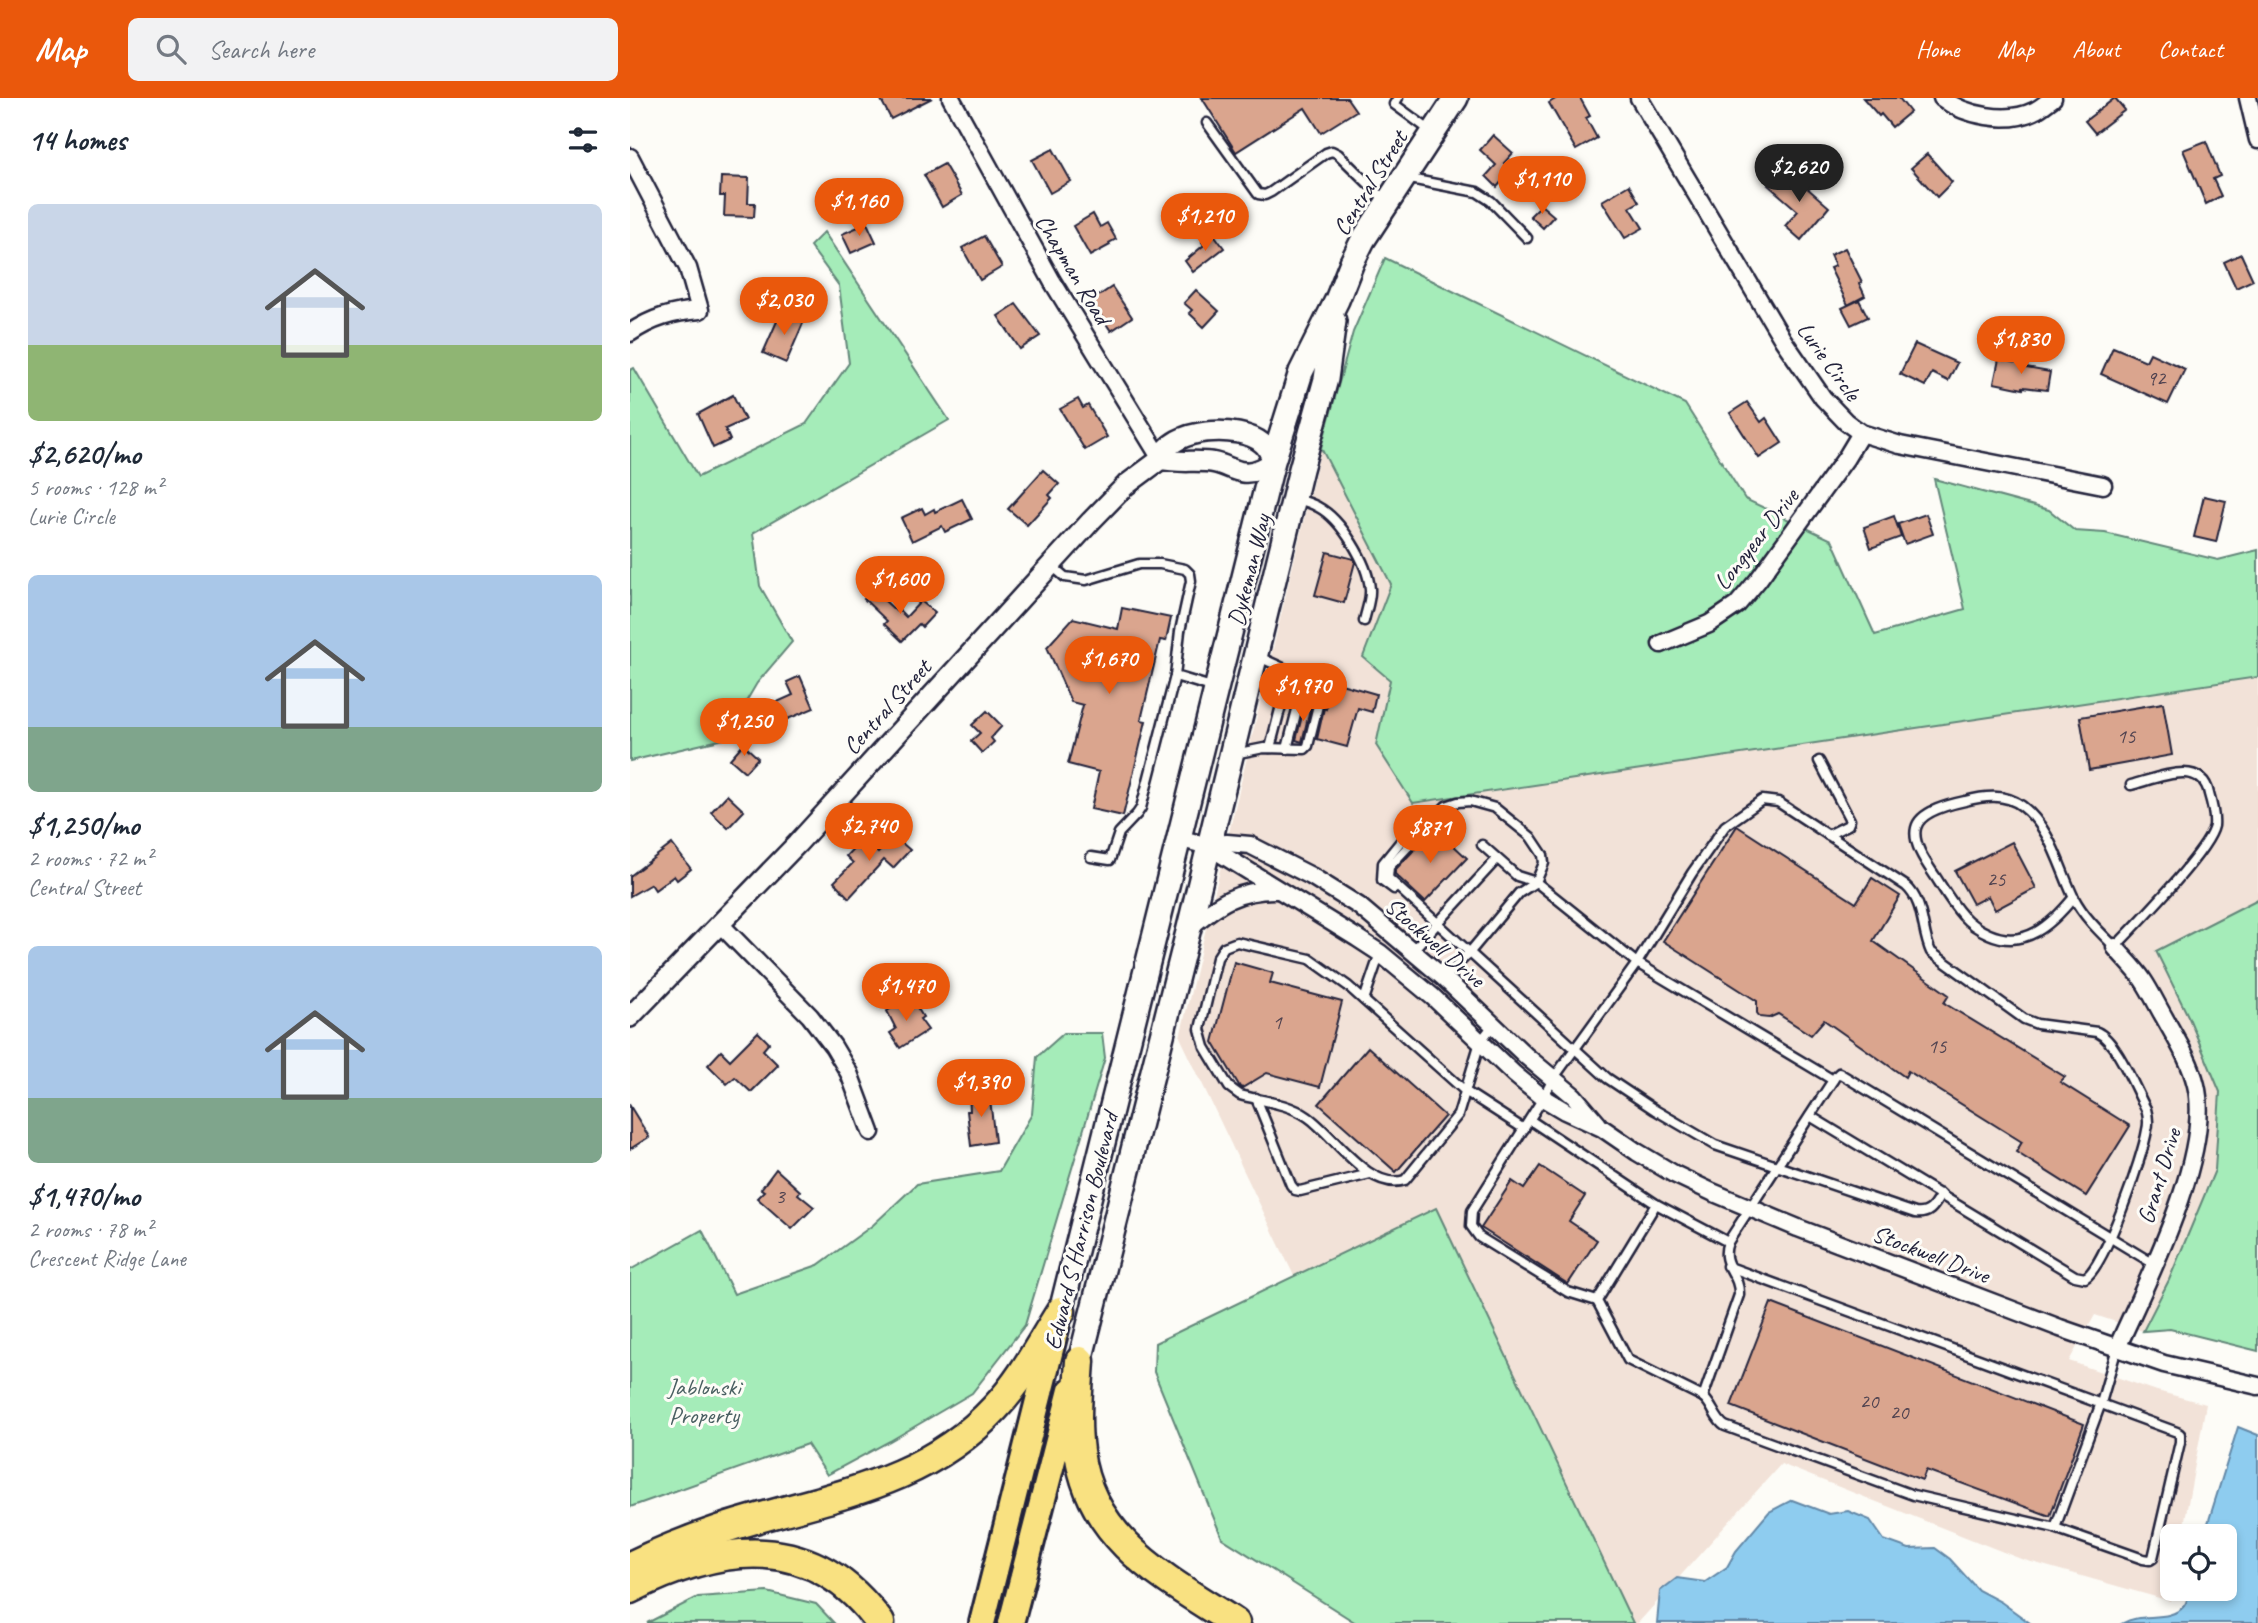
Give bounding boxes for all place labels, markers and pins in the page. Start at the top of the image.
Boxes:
pin: $2,620 [1742,144,1856,204]
pin: $1,110 [1485,156,1599,216]
pin: $1,160 [802,178,916,238]
pin: $1,210 [1148,194,1262,253]
pin: $2,030 [727,278,841,337]
pin: $1,830 [1964,316,2078,376]
pin: $1,600 [843,556,957,616]
pin: $1,670 [1052,636,1166,696]
pin: $1,970 [1246,664,1360,723]
pin: $1,250 [687,698,801,758]
pin: $2,740 [812,804,926,863]
pin: $871 [1389,806,1471,865]
pin: $1,470 [849,964,963,1023]
pin: $1,390 [924,1060,1038,1119]

